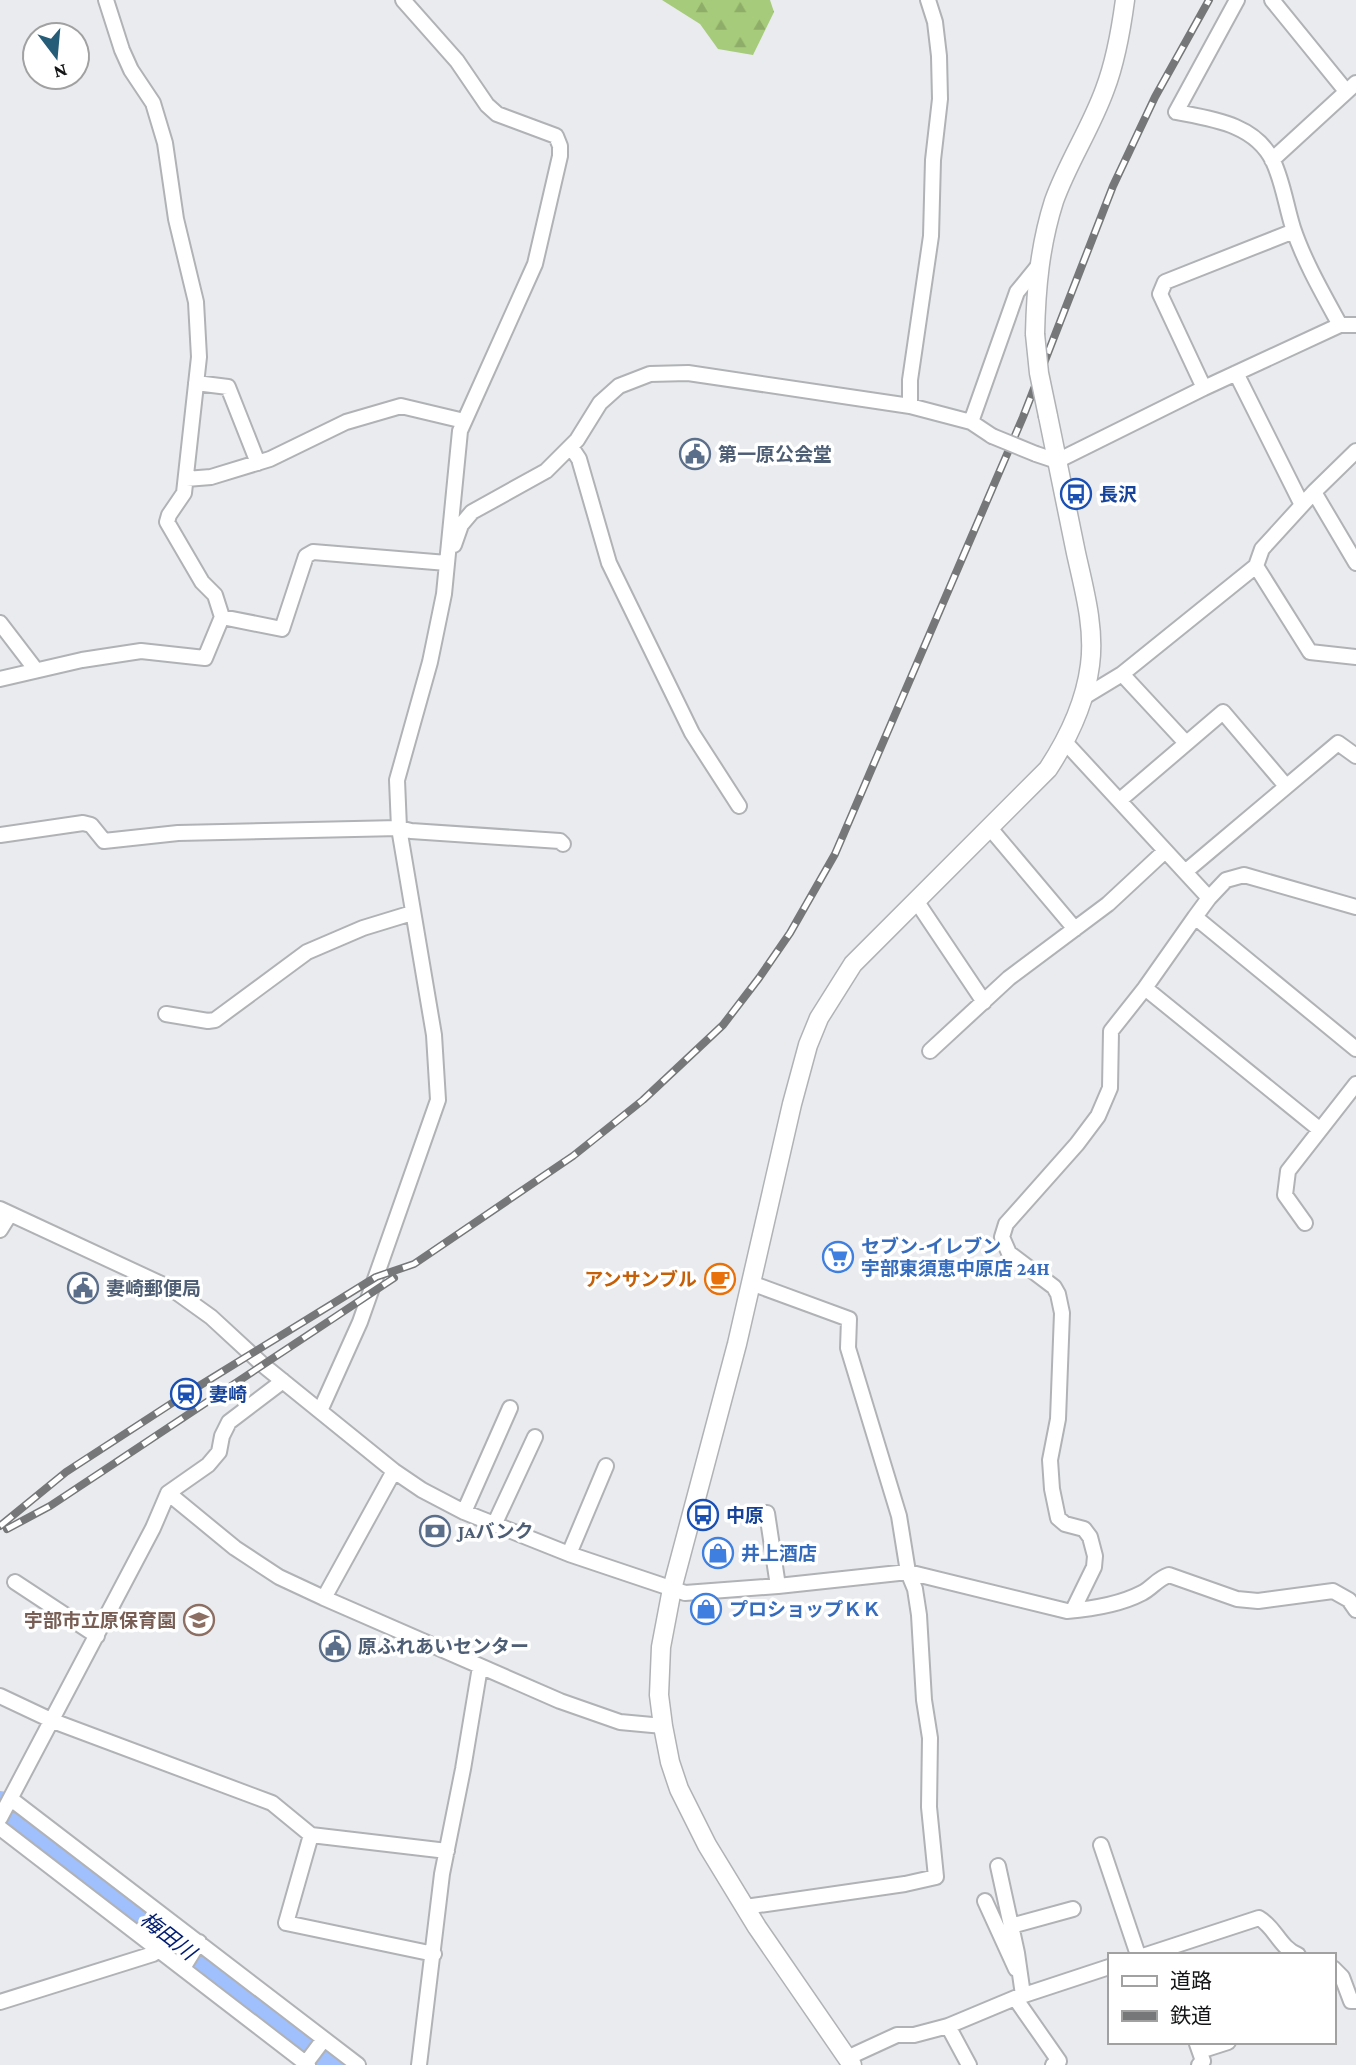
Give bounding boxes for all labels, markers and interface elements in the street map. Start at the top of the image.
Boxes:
north arrow [21,21,91,91]
text: N [51,60,70,84]
public building icon: 第一原公会堂 [678,437,712,471]
place label: 第一原公会堂 [718,444,832,465]
bus stop icon: 長沢 [1059,477,1093,511]
place label: 長沢 [1099,484,1137,505]
place label: セブン-イレブン 宇部東須恵中原店 24H [861,1236,1050,1279]
supermarket icon: セブン-イレブン 宇部東須恵中原店 24H [821,1240,855,1274]
cafe icon: アンサンブル [703,1262,737,1296]
place label: アンサンブル [584,1269,697,1290]
public building icon: 妻崎郵便局 [66,1271,100,1305]
place label: 妻崎郵便局 [106,1278,201,1299]
station icon: 妻崎 [169,1377,203,1411]
place label: 妻崎 [209,1384,247,1405]
bus stop icon: 中原 [686,1498,720,1532]
place label: 中原 [726,1505,764,1526]
bank icon: JAバンク [418,1514,452,1548]
place label: JAバンク [456,1521,534,1542]
shop icon: 井上酒店 [701,1536,735,1570]
place label: 井上酒店 [741,1543,817,1564]
shop icon: プロショップＫＫ [689,1592,723,1626]
place label: プロショップＫＫ [729,1599,881,1620]
school or university icon: 宇部市立原保育園 [182,1603,216,1637]
place label: 宇部市立原保育園 [24,1610,176,1631]
public building icon: 原ふれあいセンター [318,1629,352,1663]
place label: 原ふれあいセンター [358,1636,529,1657]
water label: 梅田川 [136,1907,202,1966]
legend [1108,1953,1335,2044]
text: 道路 [1170,1969,1212,1993]
text: 鉄道 [1170,2004,1212,2028]

